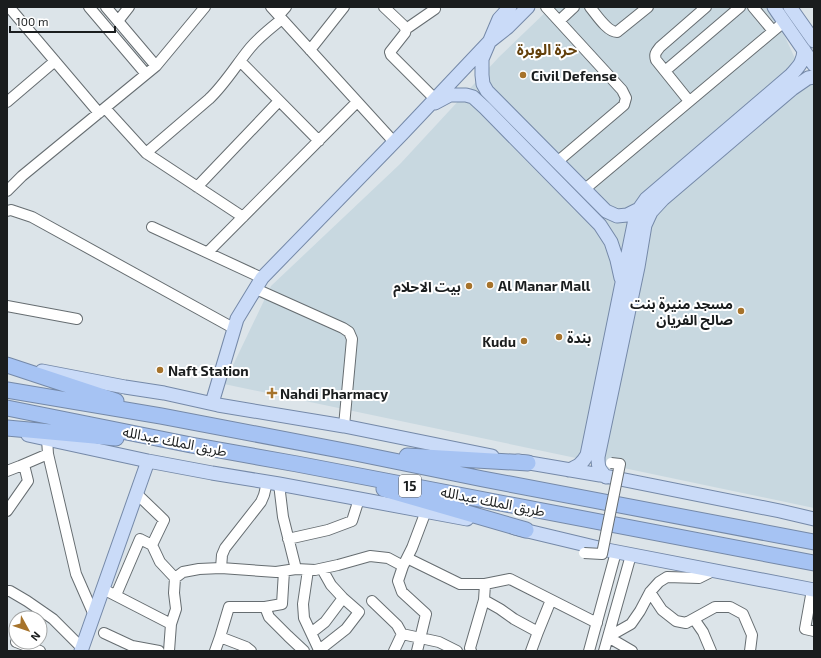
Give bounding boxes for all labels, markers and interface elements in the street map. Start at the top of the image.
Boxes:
scale bar [10,8,115,34]
text: 100 m [16,14,48,28]
district label: حرة الوبرة [517,40,578,59]
place label: Civil Defense [531,67,617,84]
marker: Civil Defense [518,70,528,80]
place label: Al Manar Mall [498,277,591,294]
place label: بيت الاحلام [393,278,461,298]
marker: Al Manar Mall [485,280,495,290]
marker: بيت الاحلام [464,281,474,291]
place label: مسجد منيرة بنت صالح الفريان [630,295,733,330]
marker: مسجد منيرة بنت صالح الفريان [736,306,746,316]
place label: بندة [567,329,591,346]
marker: بندة [554,332,564,342]
place label: Kudu [482,333,516,350]
marker: Kudu [519,336,529,346]
place label: Naft Station [168,362,249,379]
marker: Naft Station [155,365,165,375]
place label: Nahdi Pharmacy [280,385,388,402]
marker: Nahdi Pharmacy [267,388,277,398]
street label: طريق الملك عبدالله [121,423,229,461]
road number: 15 [399,475,421,497]
street label: طريق الملك عبدالله [439,483,547,521]
north arrow [8,610,48,650]
text: N [28,630,44,644]

